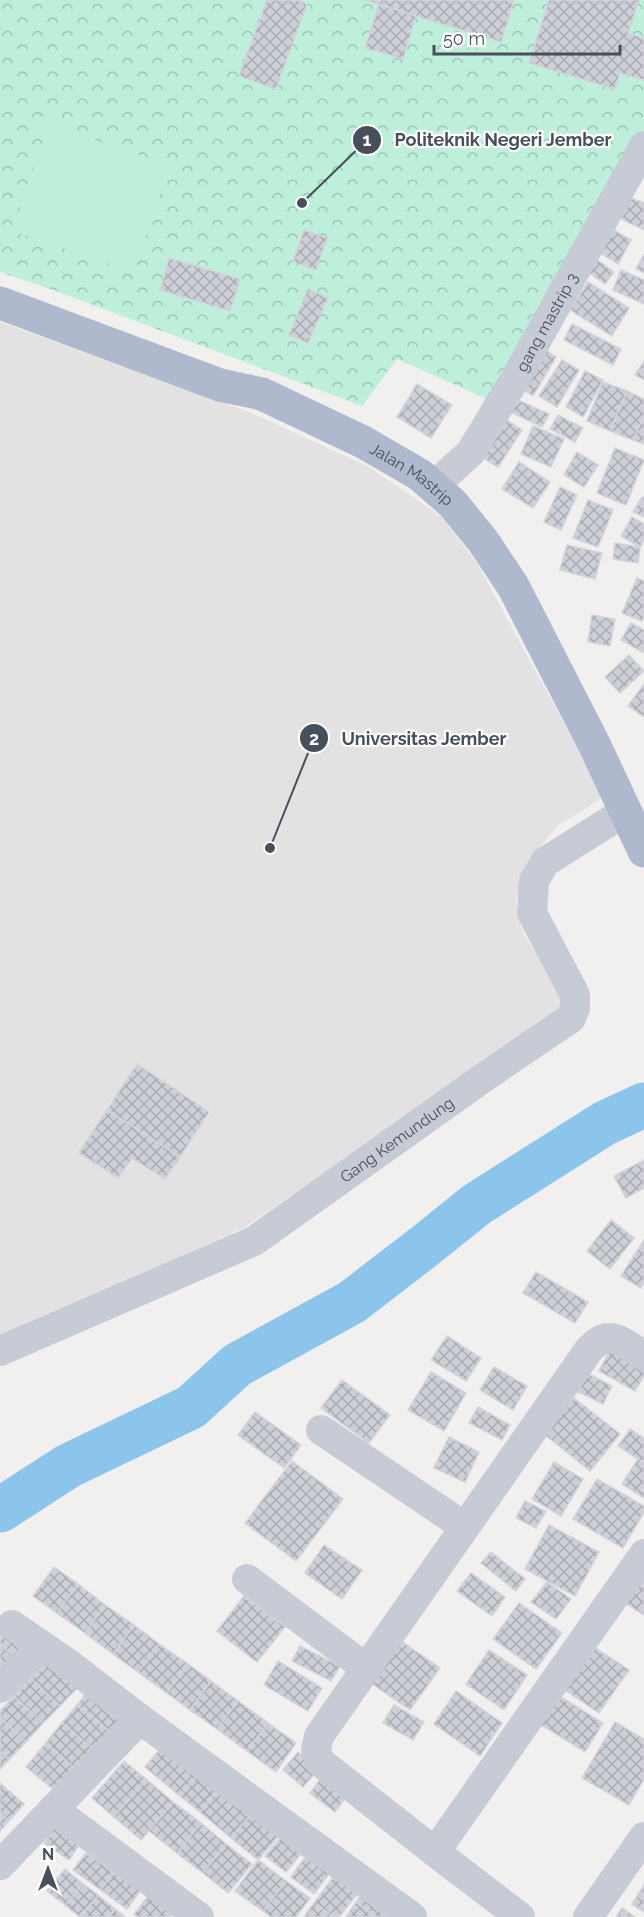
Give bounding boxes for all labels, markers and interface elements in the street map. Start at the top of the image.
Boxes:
scale bar [434,18,620,56]
text: 50 m [443,28,485,49]
callout: Politeknik Negeri Jember [352,122,624,158]
text: 1 [363,129,372,150]
text: Politeknik Negeri Jember [395,129,612,150]
street label: gang mastrip 3 [512,270,582,375]
street label: Jalan Mastrip [366,439,457,510]
callout: Universitas Jember [299,720,519,756]
text: 2 [309,728,319,749]
text: Universitas Jember [342,728,507,749]
street label: Gang Kemundung [337,1093,458,1187]
north arrow [18,1839,78,1899]
text: N [42,1845,54,1864]

